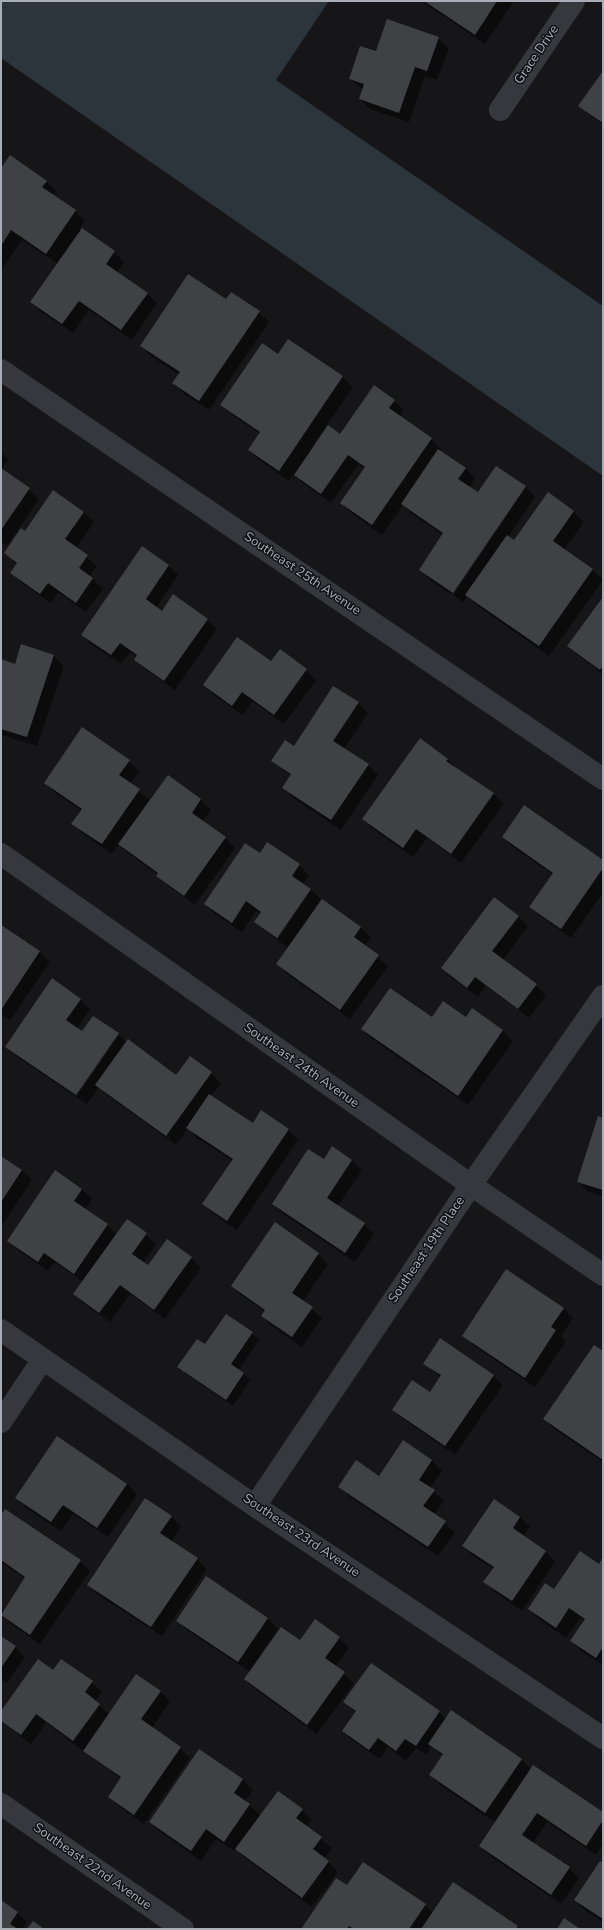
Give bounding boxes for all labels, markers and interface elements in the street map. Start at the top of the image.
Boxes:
street label: Grace Drive [512,22,562,88]
street label: Southeast 25th Avenue [241,529,363,619]
street label: Southeast 24th Avenue [240,1020,362,1112]
street label: Southeast 19th Place [386,1194,468,1306]
street label: Southeast 23rd Avenue [240,1491,362,1581]
street label: Southeast 22nd Avenue [30,1820,154,1914]

